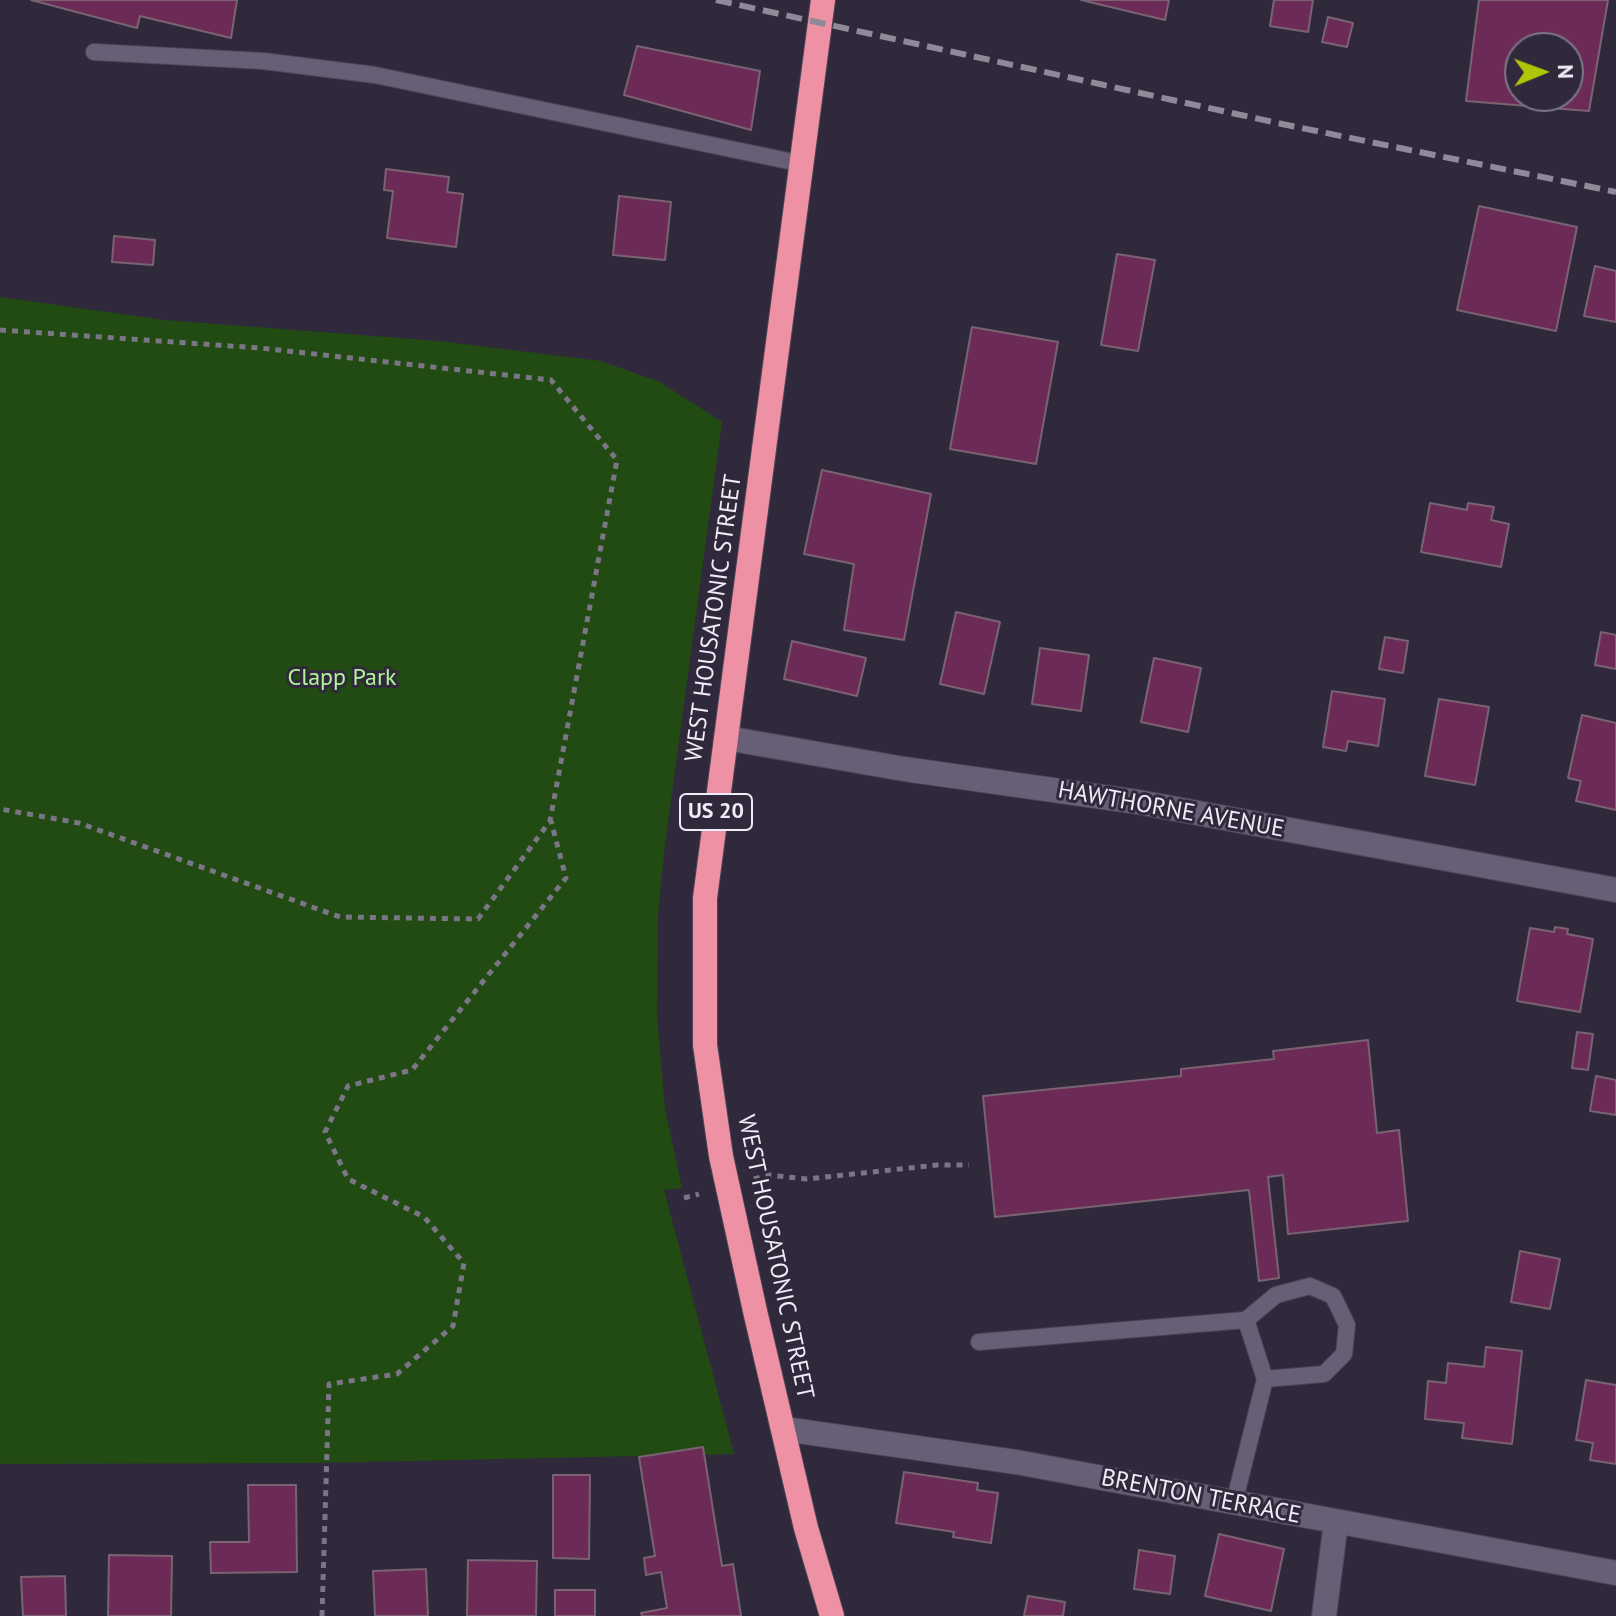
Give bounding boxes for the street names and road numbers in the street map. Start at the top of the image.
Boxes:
street label: WEST HOUSATONIC STREET [680,473,748,763]
street label: HAWTHORNE AVENUE [1056,776,1286,844]
road number: US 20 [680,794,752,830]
street label: WEST HOUSATONIC STREET [731,1112,819,1402]
street label: BRENTON TERRACE [1099,1464,1303,1530]

